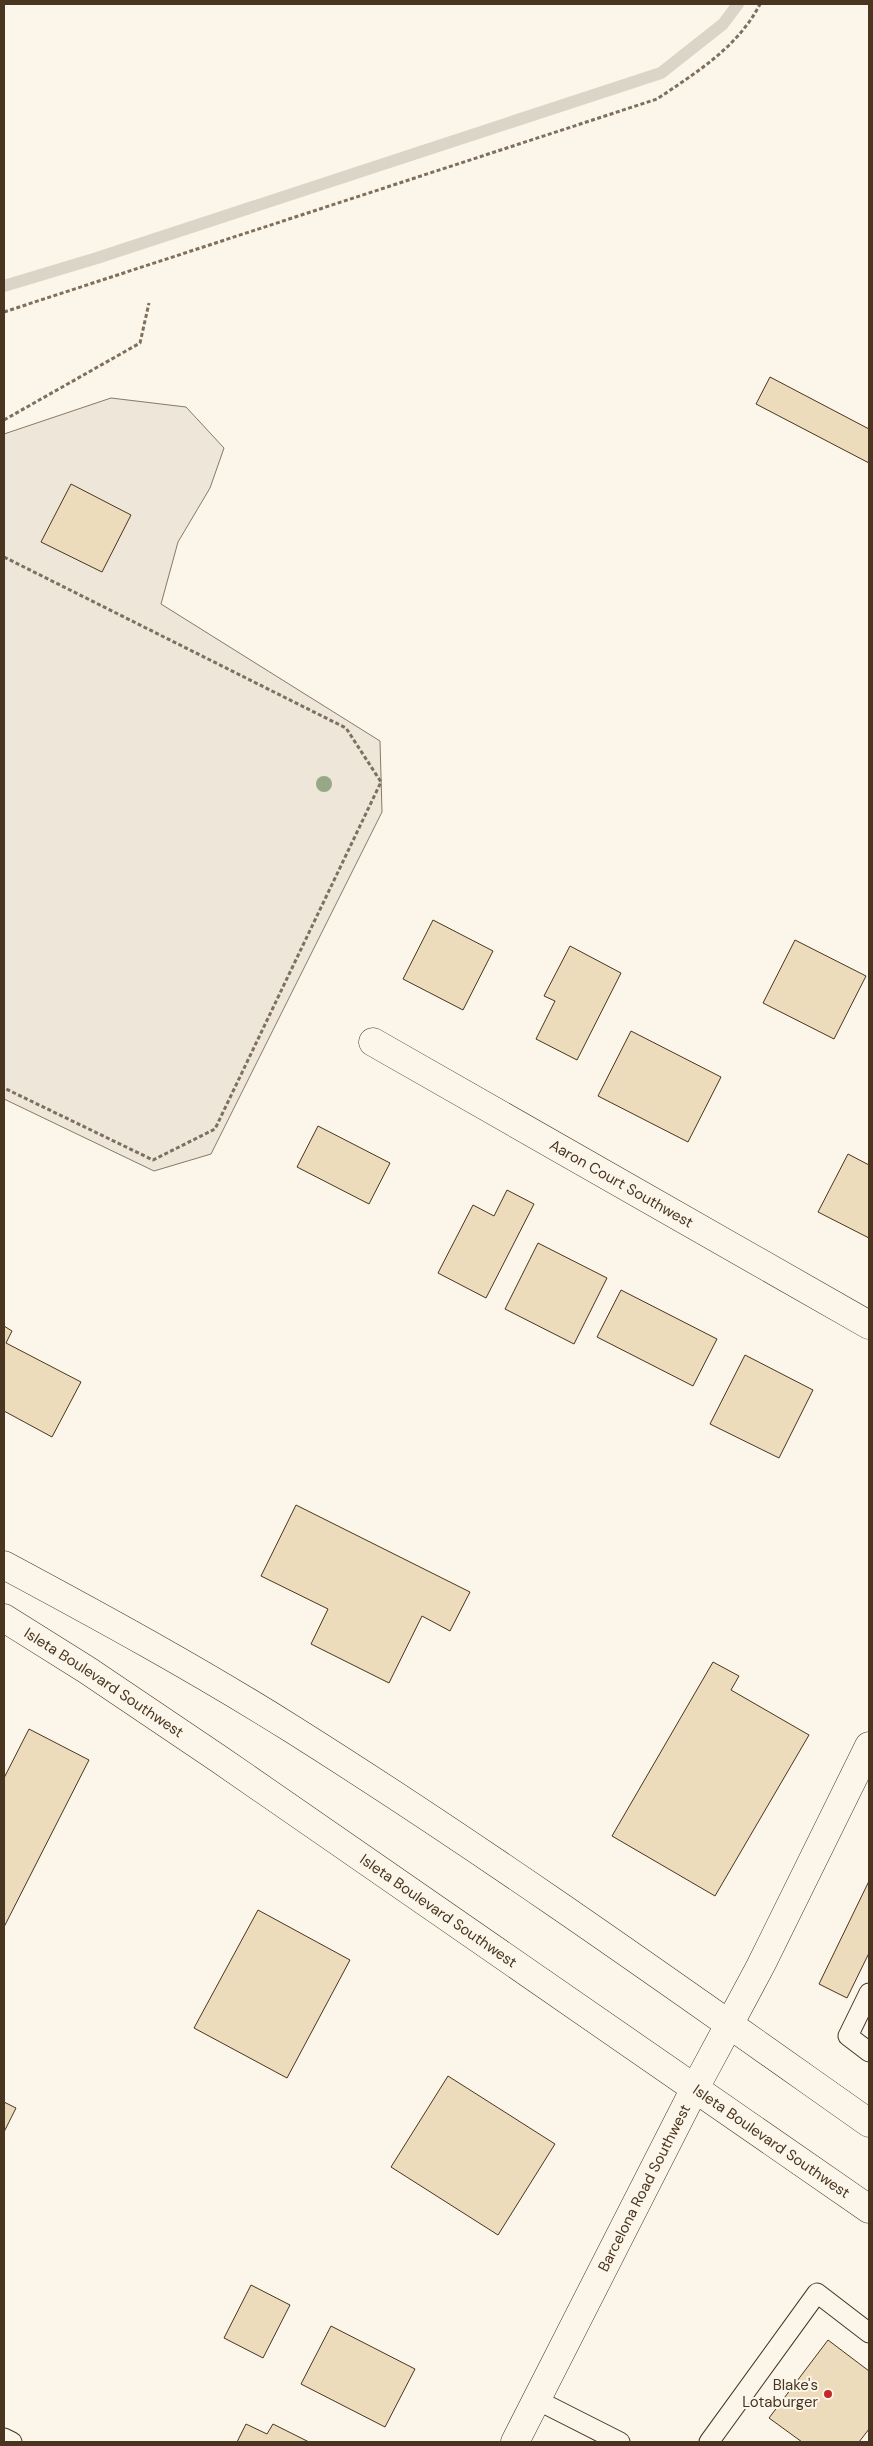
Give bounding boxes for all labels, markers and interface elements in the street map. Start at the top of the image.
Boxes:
street label: Aaron Court Southwest [546,1135,697,1233]
street label: Isleta Boulevard Southwest [20,1623,188,1742]
street label: Isleta Boulevard Southwest [356,1850,521,1972]
street label: Isleta Boulevard Southwest [689,2080,854,2203]
street label: Barcelona Road Southwest [593,2101,695,2275]
place label: Blake's Lotaburger [742,2375,818,2412]
marker: Blake's Lotaburger [822,2388,834,2400]

